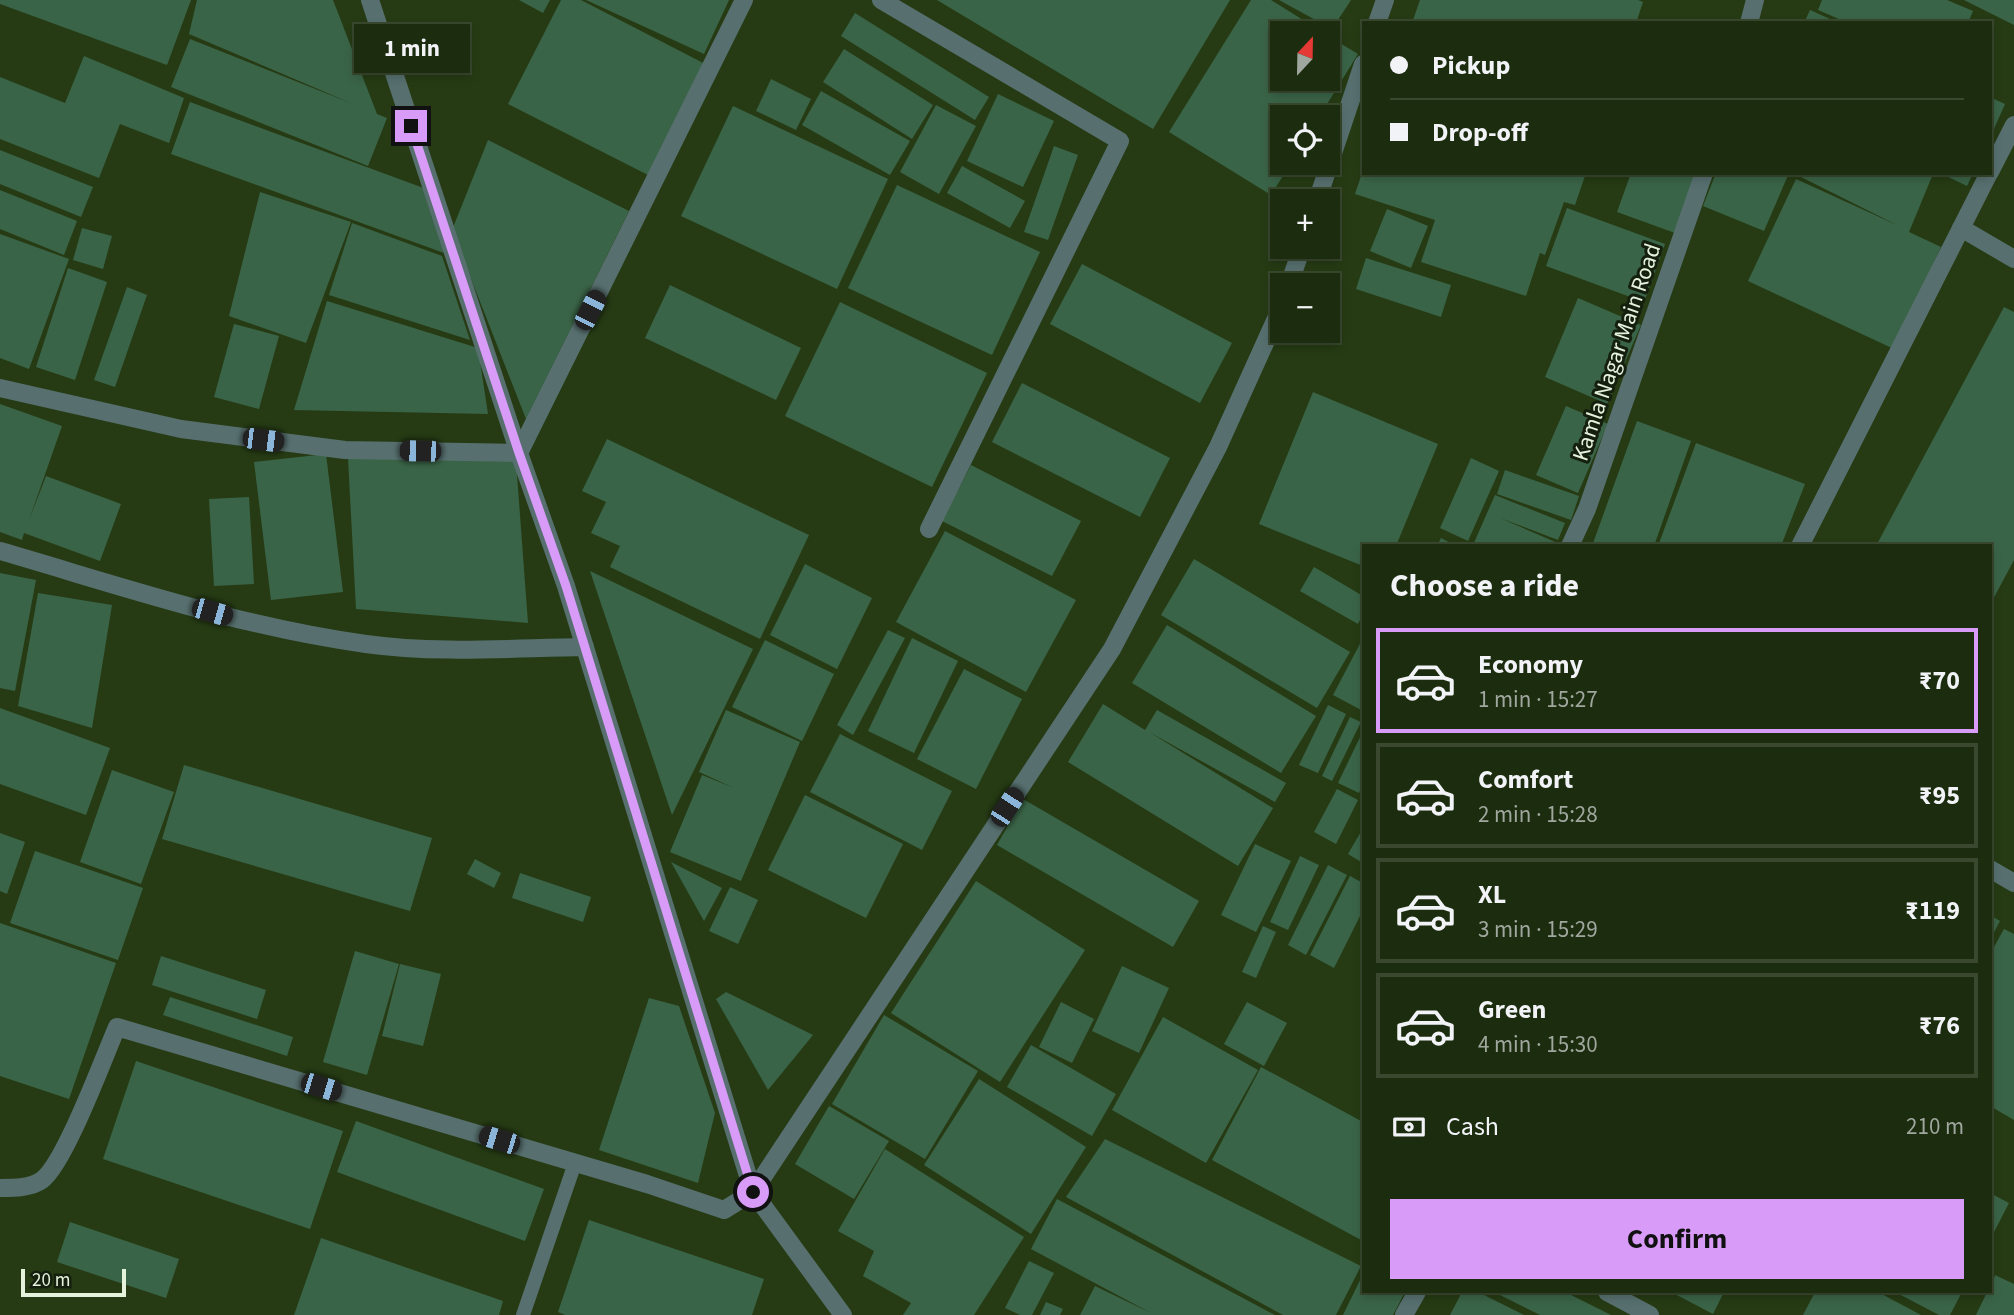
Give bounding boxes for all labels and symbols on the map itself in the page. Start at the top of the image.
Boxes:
north arrow [1270,21,1340,91]
callout: 1 min [353,24,469,74]
route end [395,110,427,142]
street label: Kamla Nagar Main Road [1564,239,1669,466]
car [572,287,609,333]
car [241,427,286,453]
car [399,440,442,462]
car [189,596,236,628]
car [987,784,1028,830]
car [298,1071,345,1103]
car [476,1124,523,1156]
route start [737,1176,769,1208]
scale bar [21,1266,126,1298]

